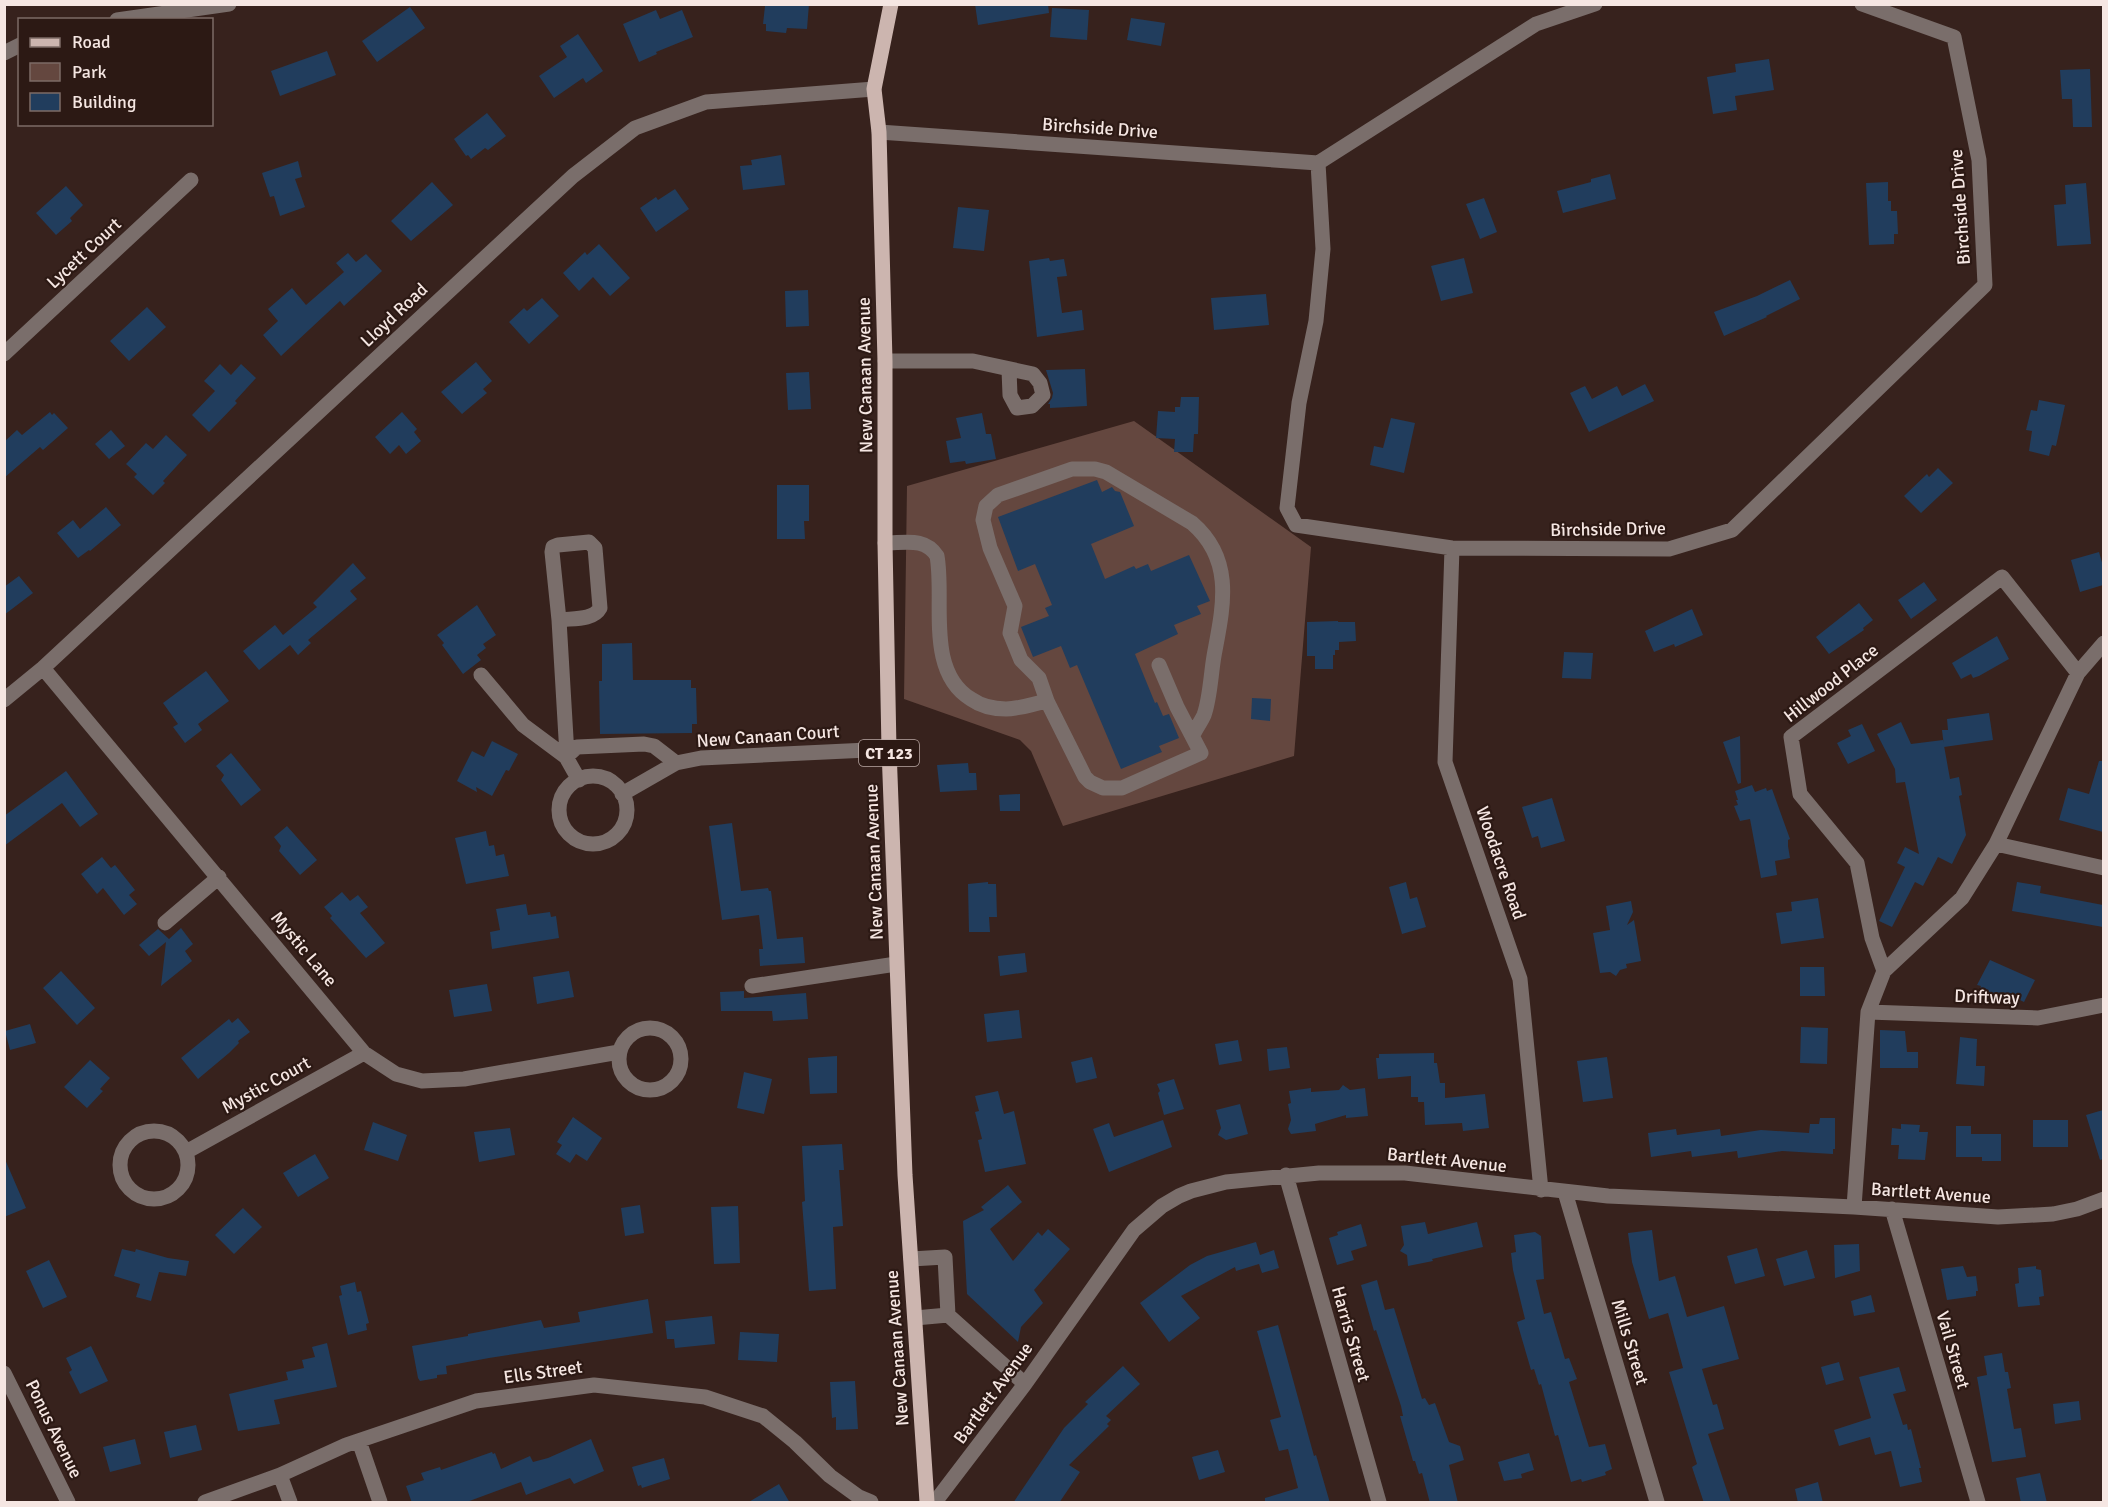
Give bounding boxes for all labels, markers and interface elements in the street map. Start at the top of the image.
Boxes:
legend [18,18,213,126]
text: Road [72,31,111,53]
text: Park [72,61,107,83]
text: Building [72,91,136,113]
street label: Birchside Drive [1041,113,1159,143]
street label: Birchside Drive [1945,148,1975,266]
street label: Lycett Court [42,213,126,293]
street label: Lloyd Road [356,278,432,352]
street label: New Canaan Avenue [853,297,877,453]
street label: Birchside Drive [1550,517,1666,541]
street label: Hillwood Place [1779,639,1883,727]
street label: New Canaan Court [696,720,840,752]
road number: CT 123 [859,740,919,766]
street label: New Canaan Avenue [860,784,888,940]
street label: Woodacre Road [1471,804,1531,922]
street label: Mystic Lane [266,907,342,991]
street label: Driftway [1954,985,2021,1009]
street label: Mystic Court [218,1052,314,1118]
street label: Bartlett Avenue [1386,1143,1508,1177]
street label: Bartlett Avenue [1870,1178,1992,1208]
street label: New Canaan Avenue [881,1269,913,1427]
street label: Harris Street [1327,1284,1375,1384]
street label: Mills Street [1607,1296,1653,1388]
street label: Vail Street [1931,1309,1975,1391]
street label: Bartlett Avenue [949,1338,1037,1448]
street label: Ells Street [502,1356,584,1388]
street label: Ponus Avenue [21,1376,87,1482]

